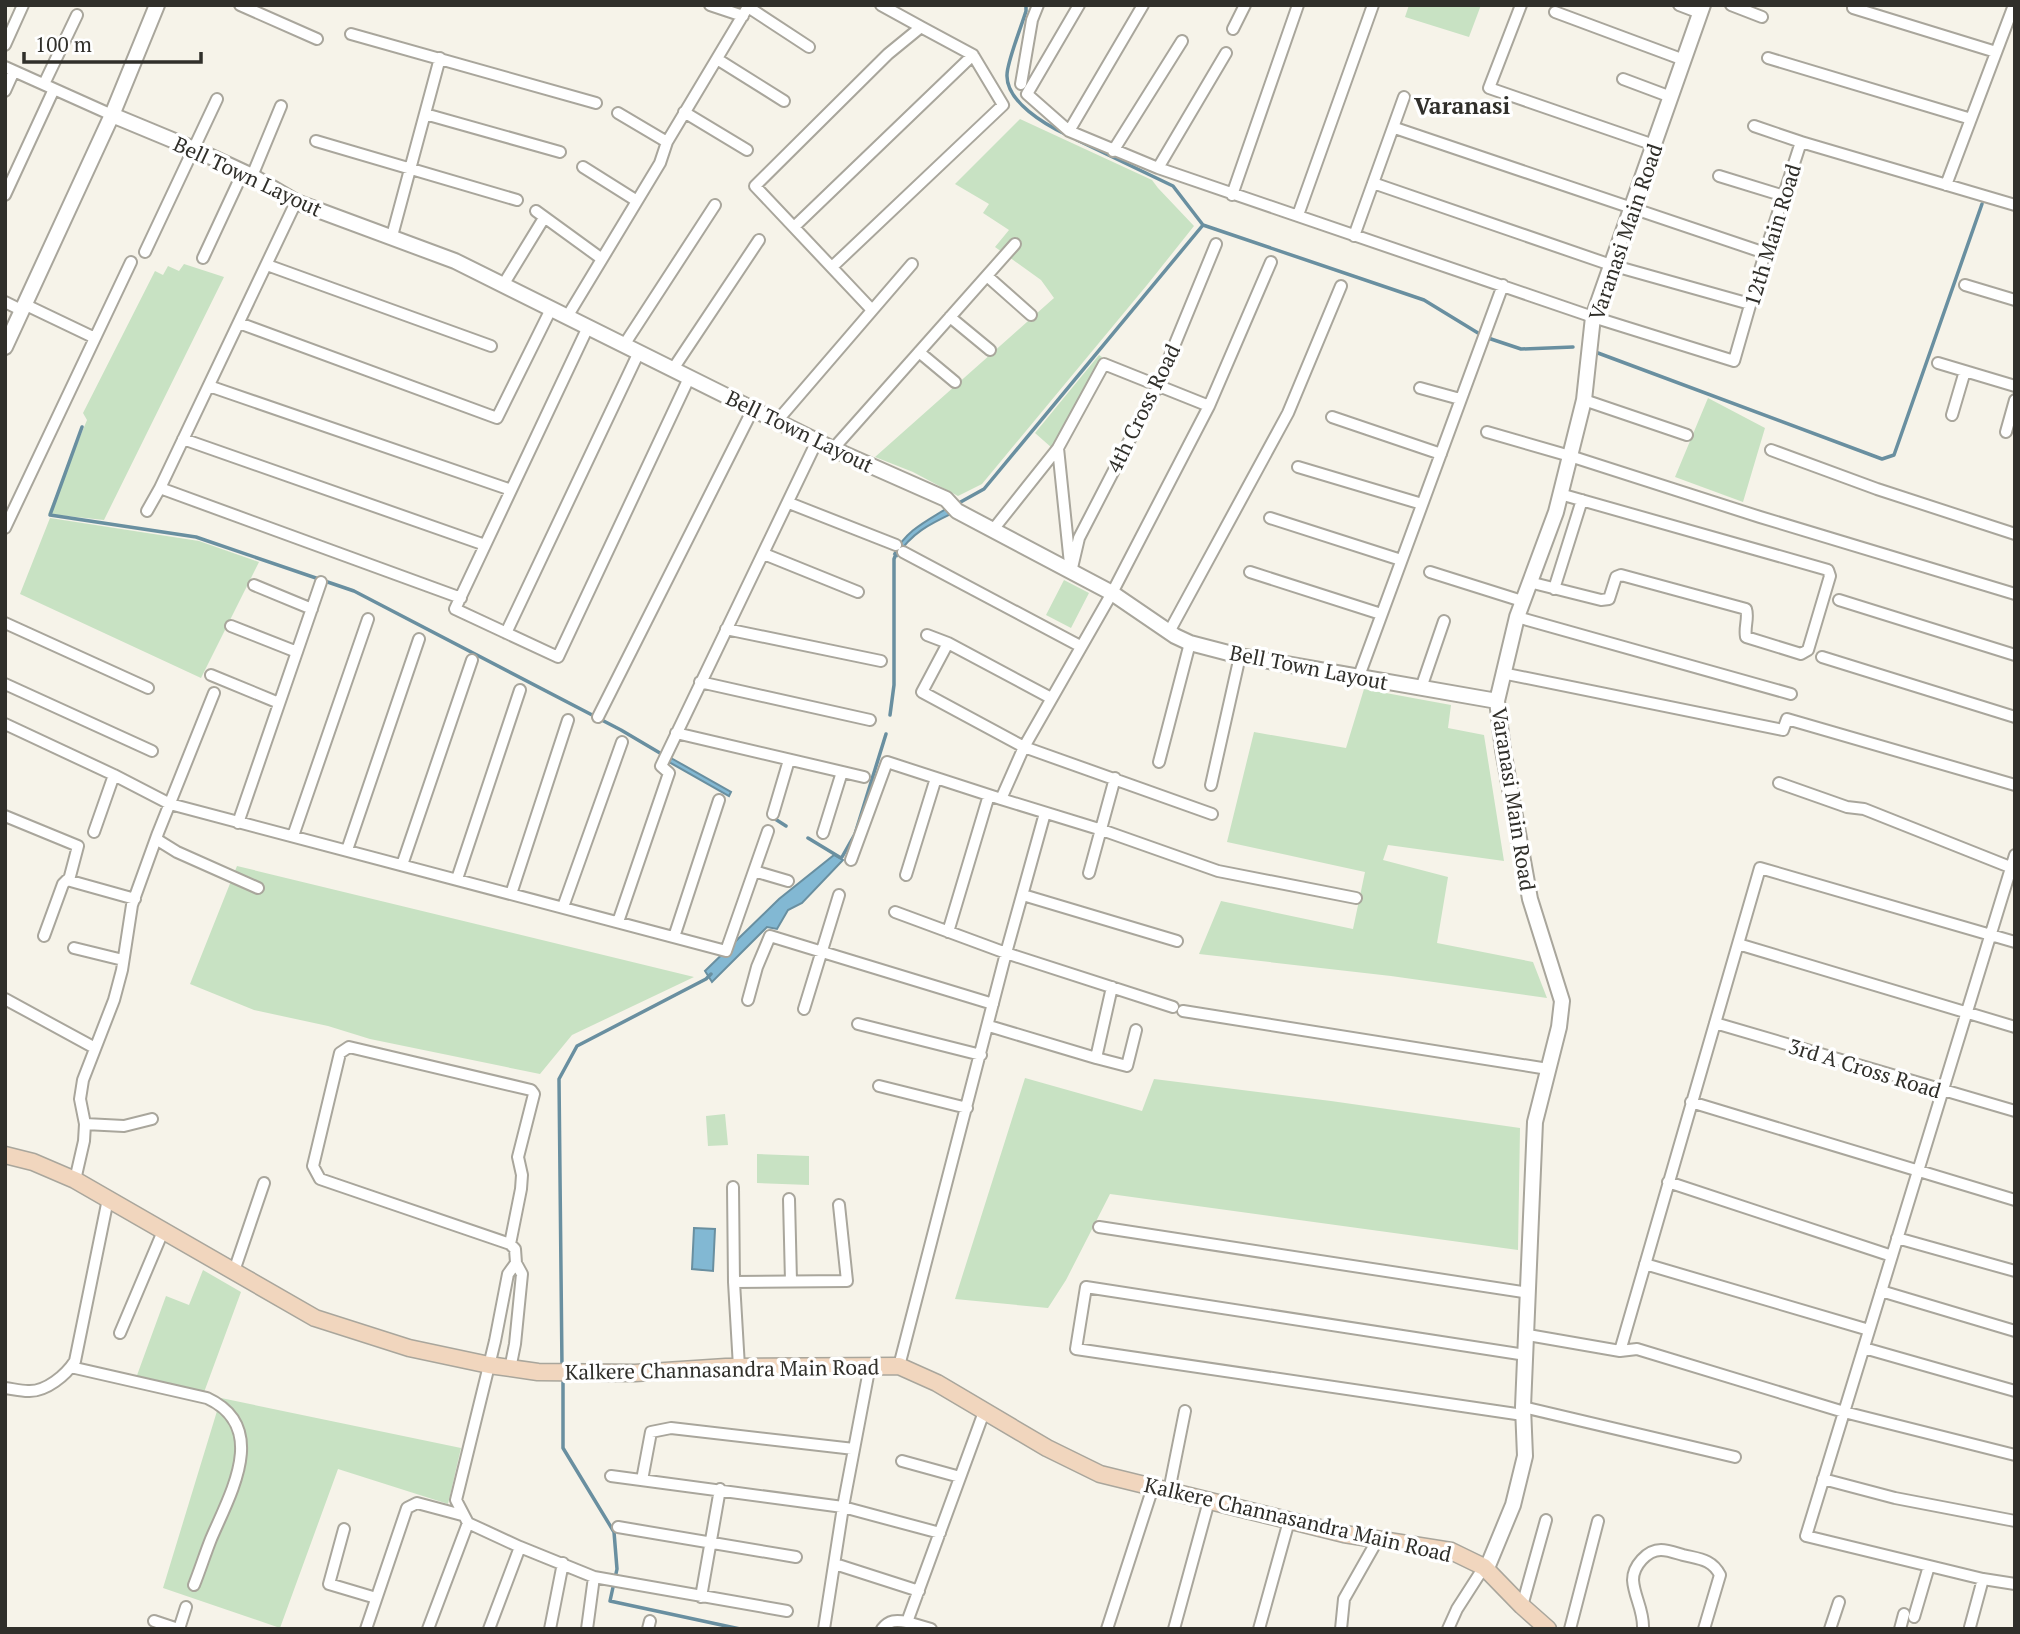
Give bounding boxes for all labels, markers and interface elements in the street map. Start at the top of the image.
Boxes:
scale bar [24,21,201,65]
text: 100 m [35,30,92,58]
district label: Varanasi [1414,90,1510,121]
street label: Bell Town Layout [169,129,327,223]
street label: Varanasi Main Road [1582,140,1668,324]
street label: 12th Main Road [1737,160,1807,309]
street label: 4th Cross Road [1100,339,1186,477]
street label: Bell Town Layout [722,383,879,479]
street label: Bell Town Layout [1227,638,1391,696]
street label: Varanasi Main Road [1486,705,1542,893]
street label: 3rd A Cross Road [1785,1032,1945,1105]
street label: Kalkere Channasandra Main Road [565,1352,880,1386]
street label: Kalkere Channasandra Main Road [1142,1470,1455,1568]

